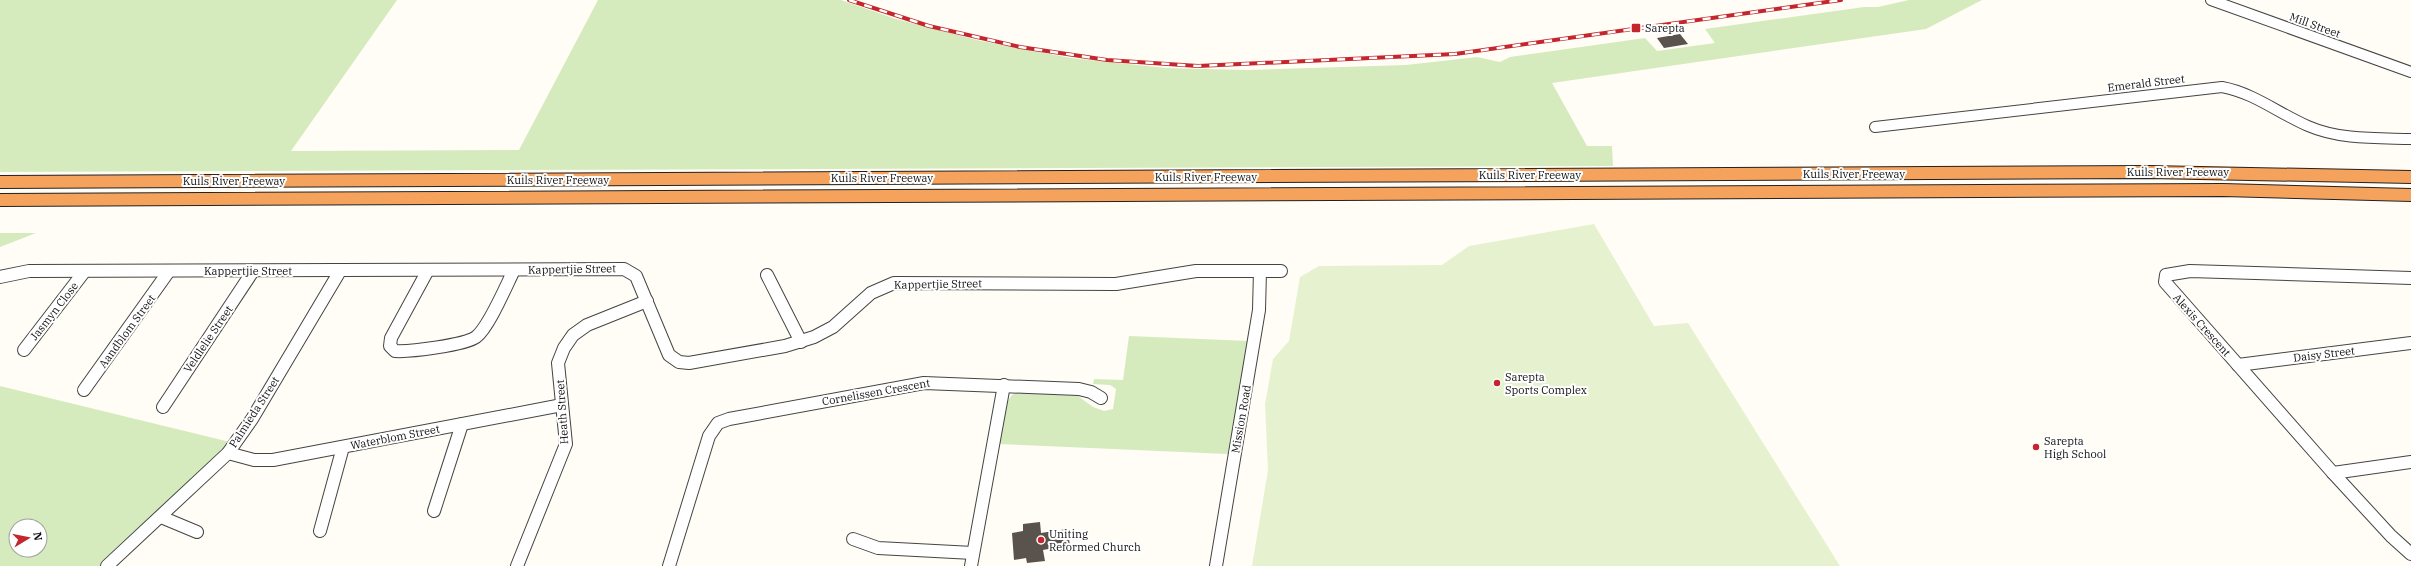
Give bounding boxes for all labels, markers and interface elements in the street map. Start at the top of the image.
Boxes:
street label: Mill Street [2288,9,2342,41]
place label: Sarepta [1645,21,1685,35]
marker: Sarepta [1630,22,1642,34]
street label: Emerald Street [2107,71,2186,95]
street label: Kuils River Freeway [2127,165,2229,179]
street label: Kuils River Freeway [1803,167,1905,181]
street label: Kuils River Freeway [1479,168,1581,182]
street label: Kuils River Freeway [1155,170,1257,184]
street label: Kuils River Freeway [831,171,933,185]
street label: Kuils River Freeway [507,173,609,187]
street label: Kuils River Freeway [183,174,285,188]
street label: Kappertjie Street [528,261,616,277]
street label: Kappertjie Street [204,264,292,278]
street label: Kappertjie Street [894,276,982,292]
street label: Jasmyn Close [27,279,81,343]
street label: Aandblom Street [96,291,158,370]
street label: Alexis Crescent [2170,291,2234,359]
street label: Veldlelie Street [180,303,236,375]
street label: Daisy Street [2292,343,2356,365]
place label: Sarepta Sports Complex [1505,370,1587,397]
street label: Palmieda Street [226,374,282,450]
street label: Cornelissen Crescent [821,376,931,408]
marker: Sarepta Sports Complex [1492,378,1502,388]
street label: Heath Street [553,379,571,445]
street label: Mission Road [1228,383,1254,454]
street label: Waterblom Street [349,421,441,453]
place label: Sarepta High School [2044,434,2106,461]
marker: Sarepta High School [2031,442,2041,452]
north arrow [8,518,48,558]
place label: Uniting Reformed Church [1049,527,1141,554]
text: N [30,531,46,542]
marker: Uniting Reformed Church [1036,535,1046,545]

